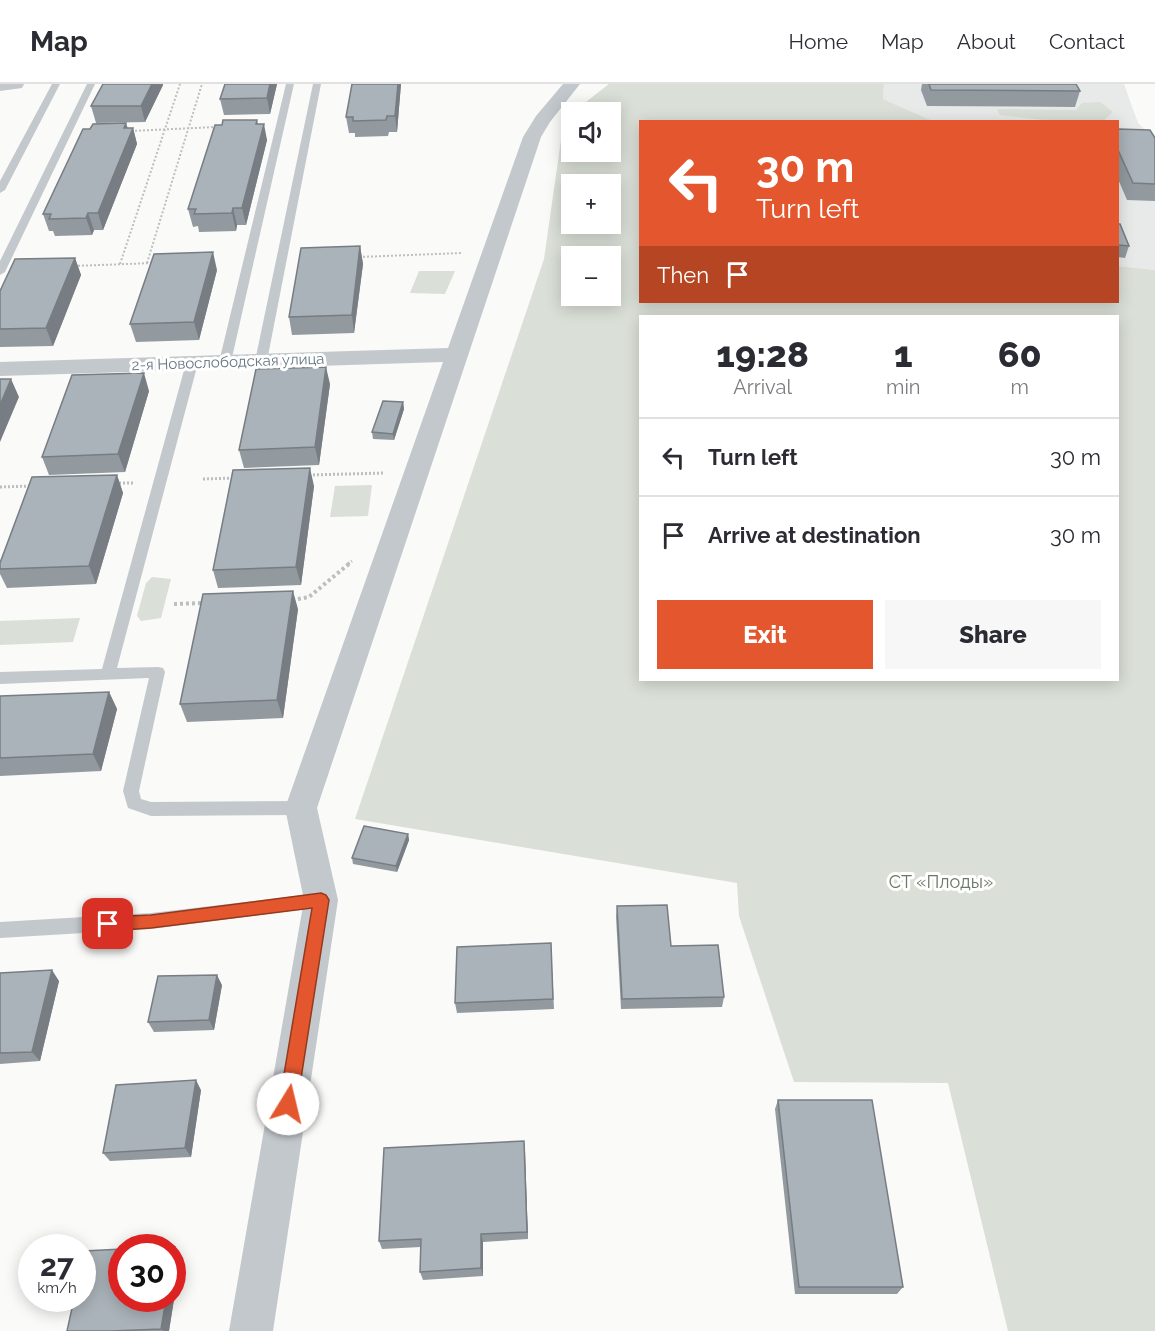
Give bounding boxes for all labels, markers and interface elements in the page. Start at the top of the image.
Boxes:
text: Map [30,25,88,58]
text: Home [789,29,848,54]
text: Map [881,29,924,54]
text: About [957,29,1016,54]
text: Contact [1049,29,1125,54]
map controls [561,102,621,306]
button: sound [561,102,621,162]
text: 30 m [756,143,854,192]
icon: left [657,144,735,222]
button: + [561,174,621,234]
text: Turn left [756,193,859,224]
button: − [561,246,621,306]
icon: arrive [721,258,754,291]
text: Then [657,262,709,288]
text: 19:28 [716,333,809,375]
text: 1 [894,333,913,375]
text: 60 [998,333,1042,375]
street label: 2-я Новослободская улица [131,350,325,374]
text: Arrival [733,375,792,399]
text: min [886,375,920,399]
text: m [1011,375,1029,399]
icon: left [657,441,690,474]
text: Turn left [708,444,798,470]
text: 30 m [1050,444,1101,470]
icon: arrive [657,519,690,552]
text: Arrive at destination [708,522,921,548]
text: 30 m [1050,522,1101,548]
button: Exit [657,600,873,669]
button: Share [885,600,1101,669]
park label: СТ «Плоды» [889,871,993,892]
pin [82,898,133,949]
icon: arrive [91,907,124,940]
position arrow [256,1072,320,1136]
speed limit sign: 30 [108,1234,186,1312]
text: 27 [40,1248,74,1283]
text: km/h [37,1279,77,1297]

